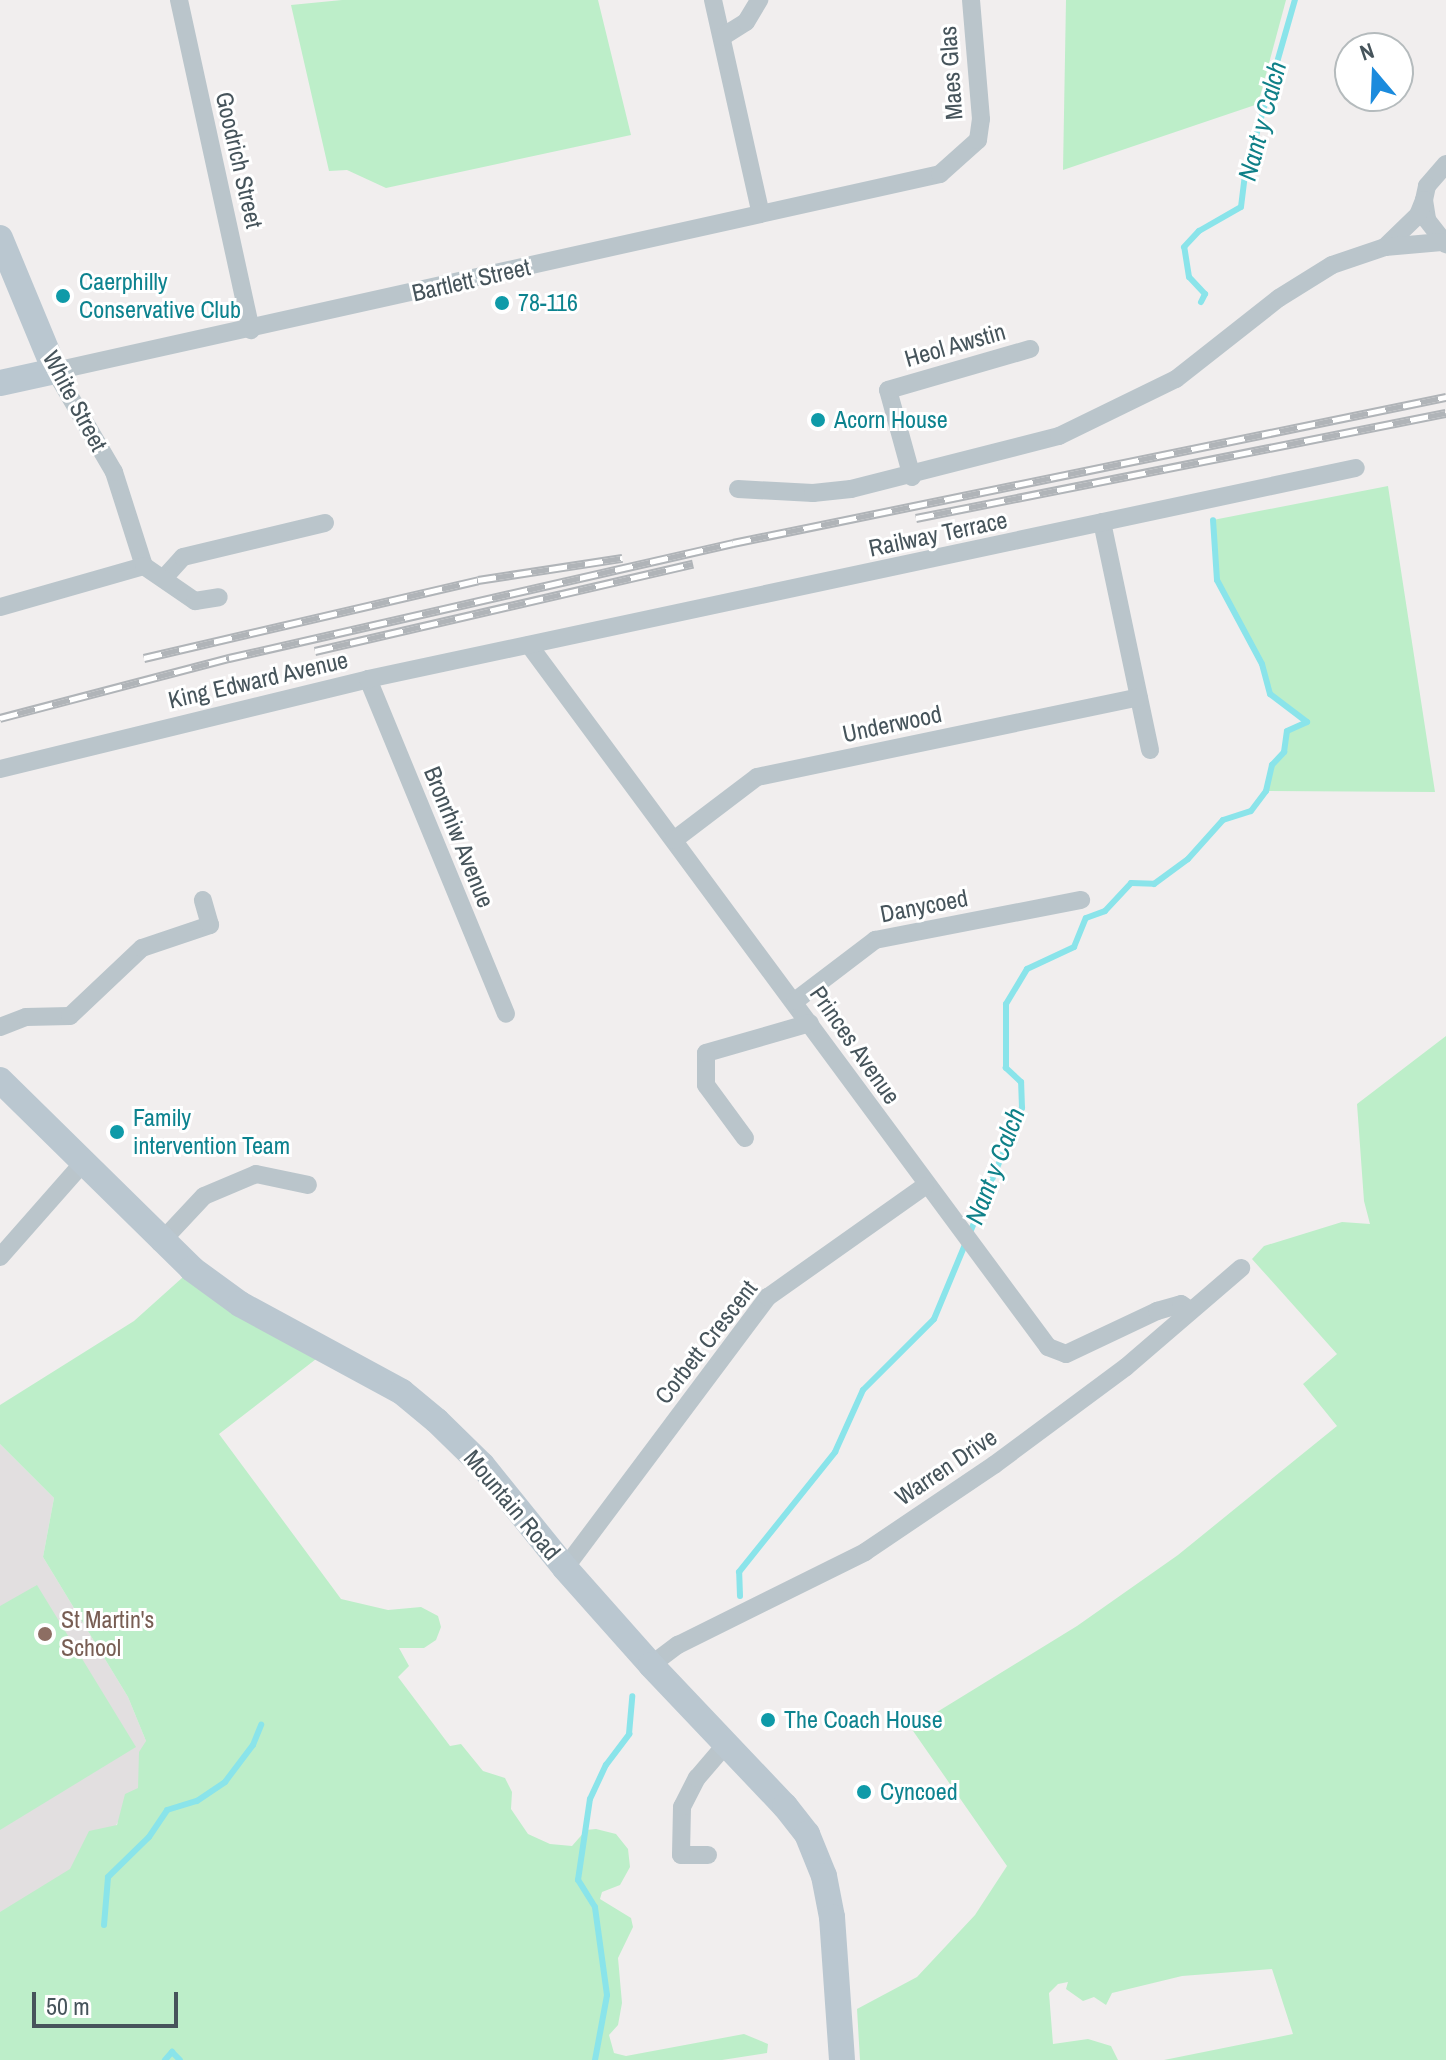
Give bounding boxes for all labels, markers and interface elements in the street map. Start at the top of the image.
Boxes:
street label: Maes Glas [933,25,969,121]
north arrow [1334,32,1414,112]
text: N [1356,35,1378,68]
water label: Nant y Calch [1231,58,1293,184]
street label: Goodrich Street [209,89,269,231]
street label: Bartlett Street [409,252,533,308]
place label: Caerphilly Conservative Club [79,268,241,324]
marker: Caerphilly Conservative Club [54,287,72,305]
place label: 78-116 [518,289,578,317]
marker: 78-116 [493,294,511,312]
street label: Heol Awstin [901,317,1009,373]
street label: White Street [37,346,113,456]
place label: Acorn House [834,406,948,434]
marker: Acorn House [809,411,827,429]
street label: Railway Terrace [866,505,1010,563]
street label: King Edward Avenue [165,645,351,715]
street label: Underwood [840,699,944,749]
street label: Bronrhiw Avenue [417,762,501,912]
street label: Danycoed [878,883,970,929]
street label: Princes Avenue [803,980,907,1110]
water label: Nant y Calch [959,1103,1031,1229]
place label: Family intervention Team [133,1104,291,1160]
marker: Family intervention Team [108,1123,126,1141]
street label: Corbett Crescent [649,1275,763,1409]
street label: Warren Drive [890,1423,1002,1511]
street label: Mountain Road [458,1444,566,1566]
place label: St Martin's School [61,1606,154,1662]
marker: St Martin's School [36,1625,54,1643]
place label: The Coach House [784,1706,943,1734]
marker: The Coach House [759,1711,777,1729]
place label: Cyncoed [880,1778,958,1806]
marker: Cyncoed [855,1783,873,1801]
scale bar [36,1976,182,2026]
text: 50 m [46,1990,90,2022]

